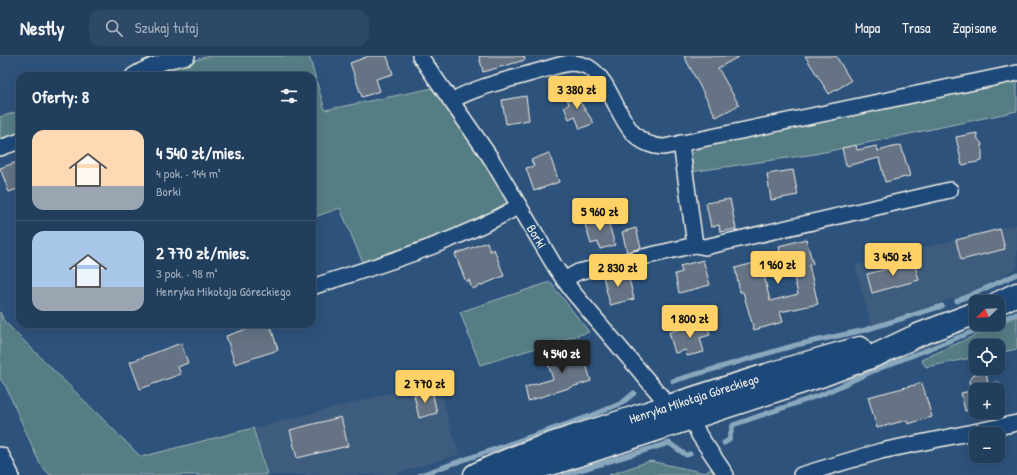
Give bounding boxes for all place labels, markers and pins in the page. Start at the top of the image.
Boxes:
pin: 3 380 zł [536,76,618,110]
pin: 5 960 zł [559,198,641,232]
pin: 3 450 zł [852,243,934,277]
pin: 1 960 zł [737,251,819,285]
pin: 2 830 zł [577,254,659,288]
pin: 1 800 zł [649,305,731,339]
pin: 4 540 zł [521,340,603,374]
pin: 2 770 zł [384,370,466,404]

